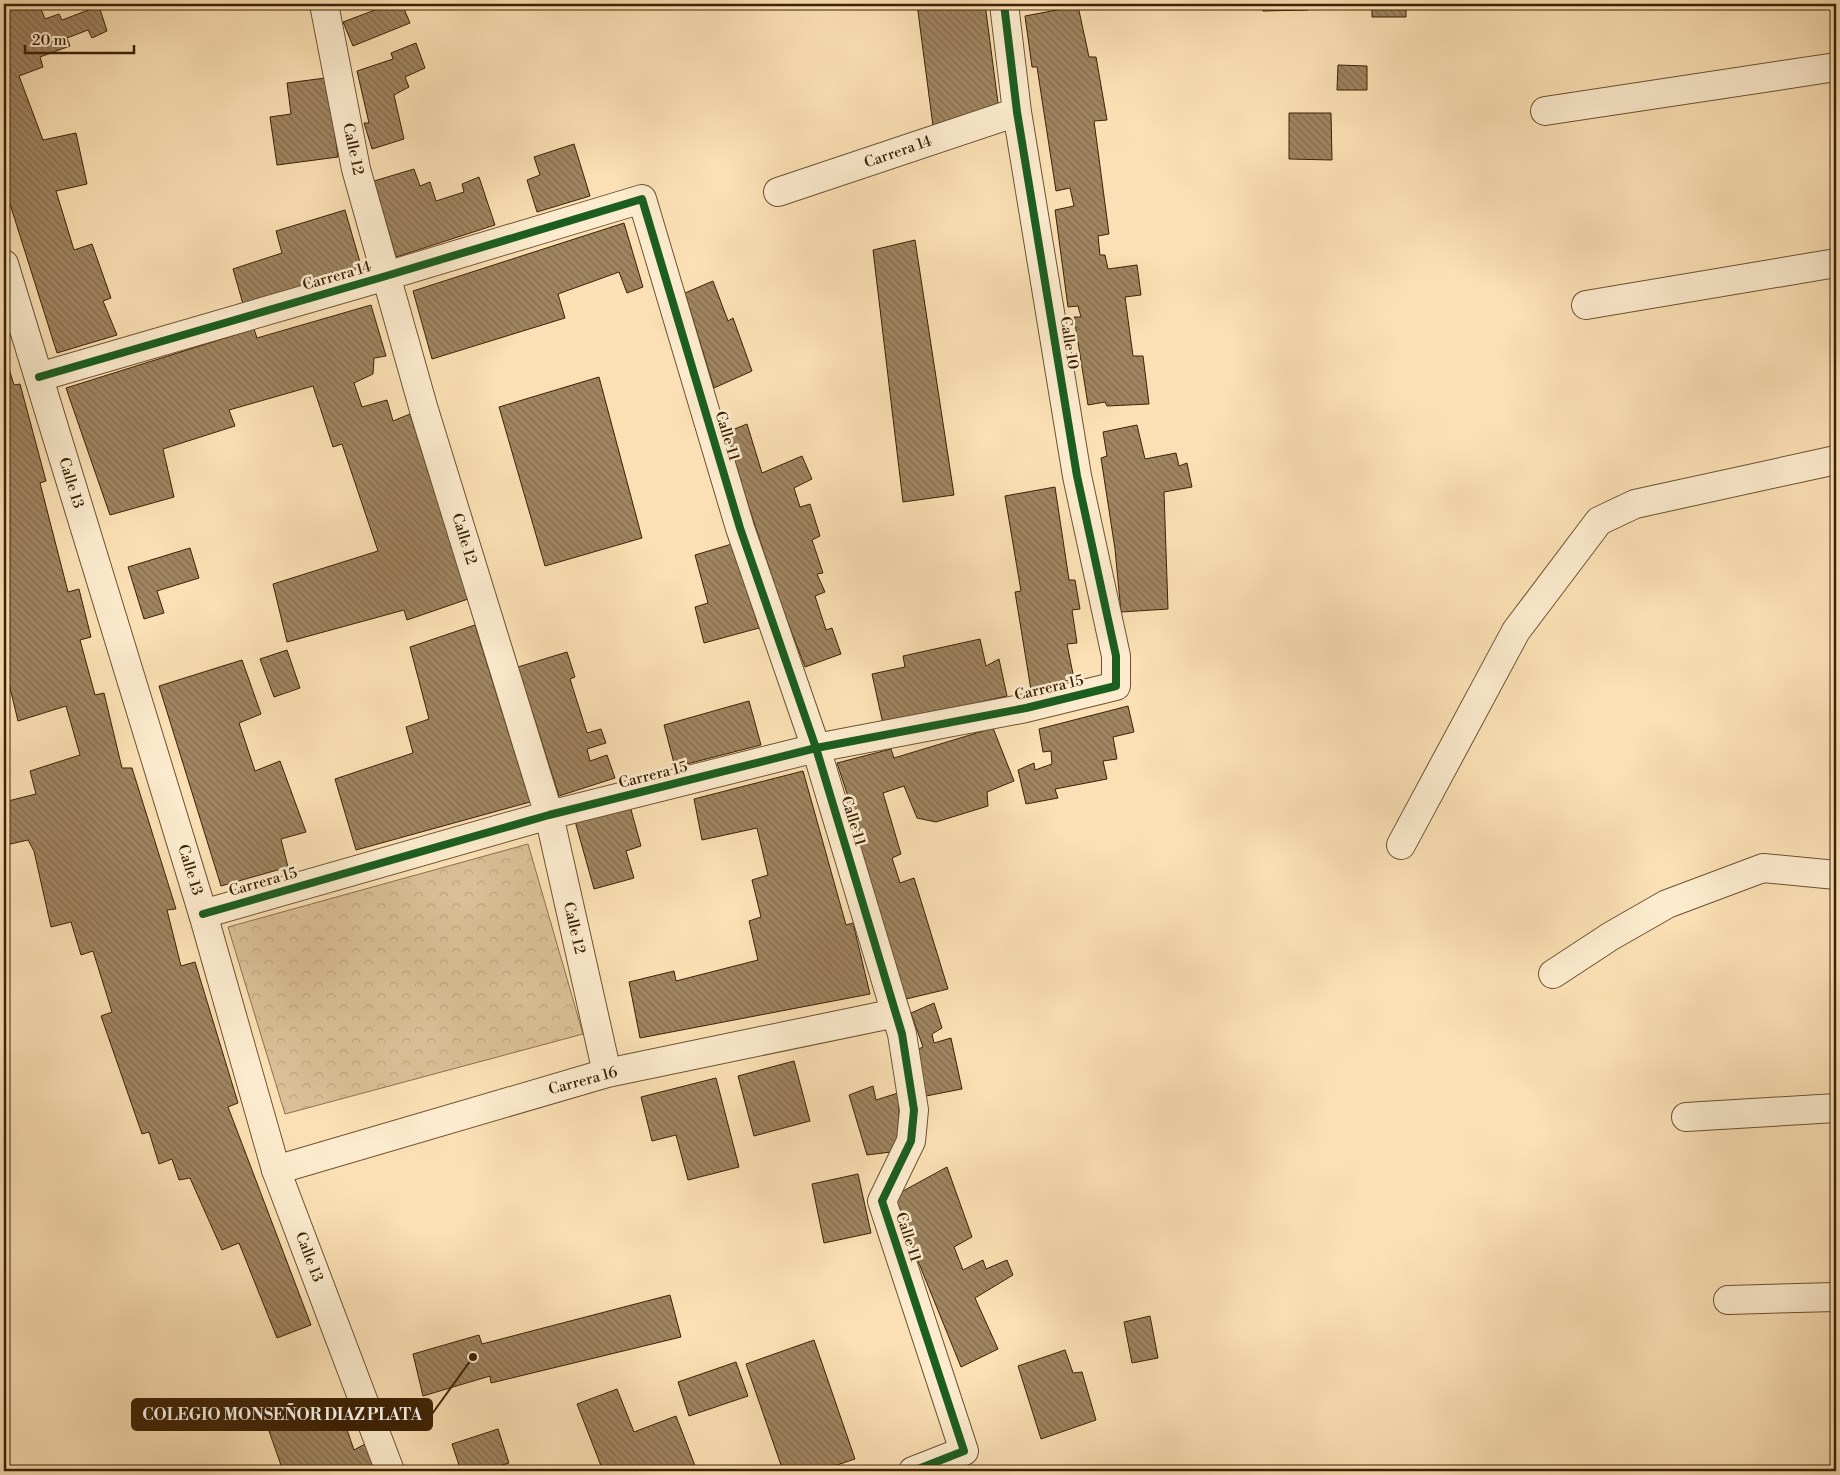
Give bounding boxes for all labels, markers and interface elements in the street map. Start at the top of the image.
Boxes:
scale bar [25,22,134,54]
text: 20 m [32,31,67,50]
street label: Calle 12 [338,121,368,177]
street label: Carrera 14 [862,132,934,172]
street label: Carrera 14 [300,257,374,295]
street label: Calle 10 [1055,315,1083,371]
street label: Calle 11 [710,409,744,464]
street label: Calle 13 [54,455,88,511]
street label: Calle 12 [447,511,481,567]
street label: Carrera 15 [1013,671,1085,705]
street label: Carrera 15 [617,757,689,793]
street label: Calle 11 [836,794,870,849]
street label: Calle 13 [173,842,207,898]
street label: Carrera 15 [227,863,299,901]
street label: Calle 12 [559,900,589,956]
street label: Carrera 16 [546,1063,620,1099]
street label: Calle 11 [891,1210,925,1265]
street label: Calle 13 [291,1229,327,1285]
callout: COLEGIO MONSEÑOR DIAZ PLATA [132,1399,432,1430]
text: COLEGIO MONSEÑOR DIAZ PLATA [142,1403,422,1425]

